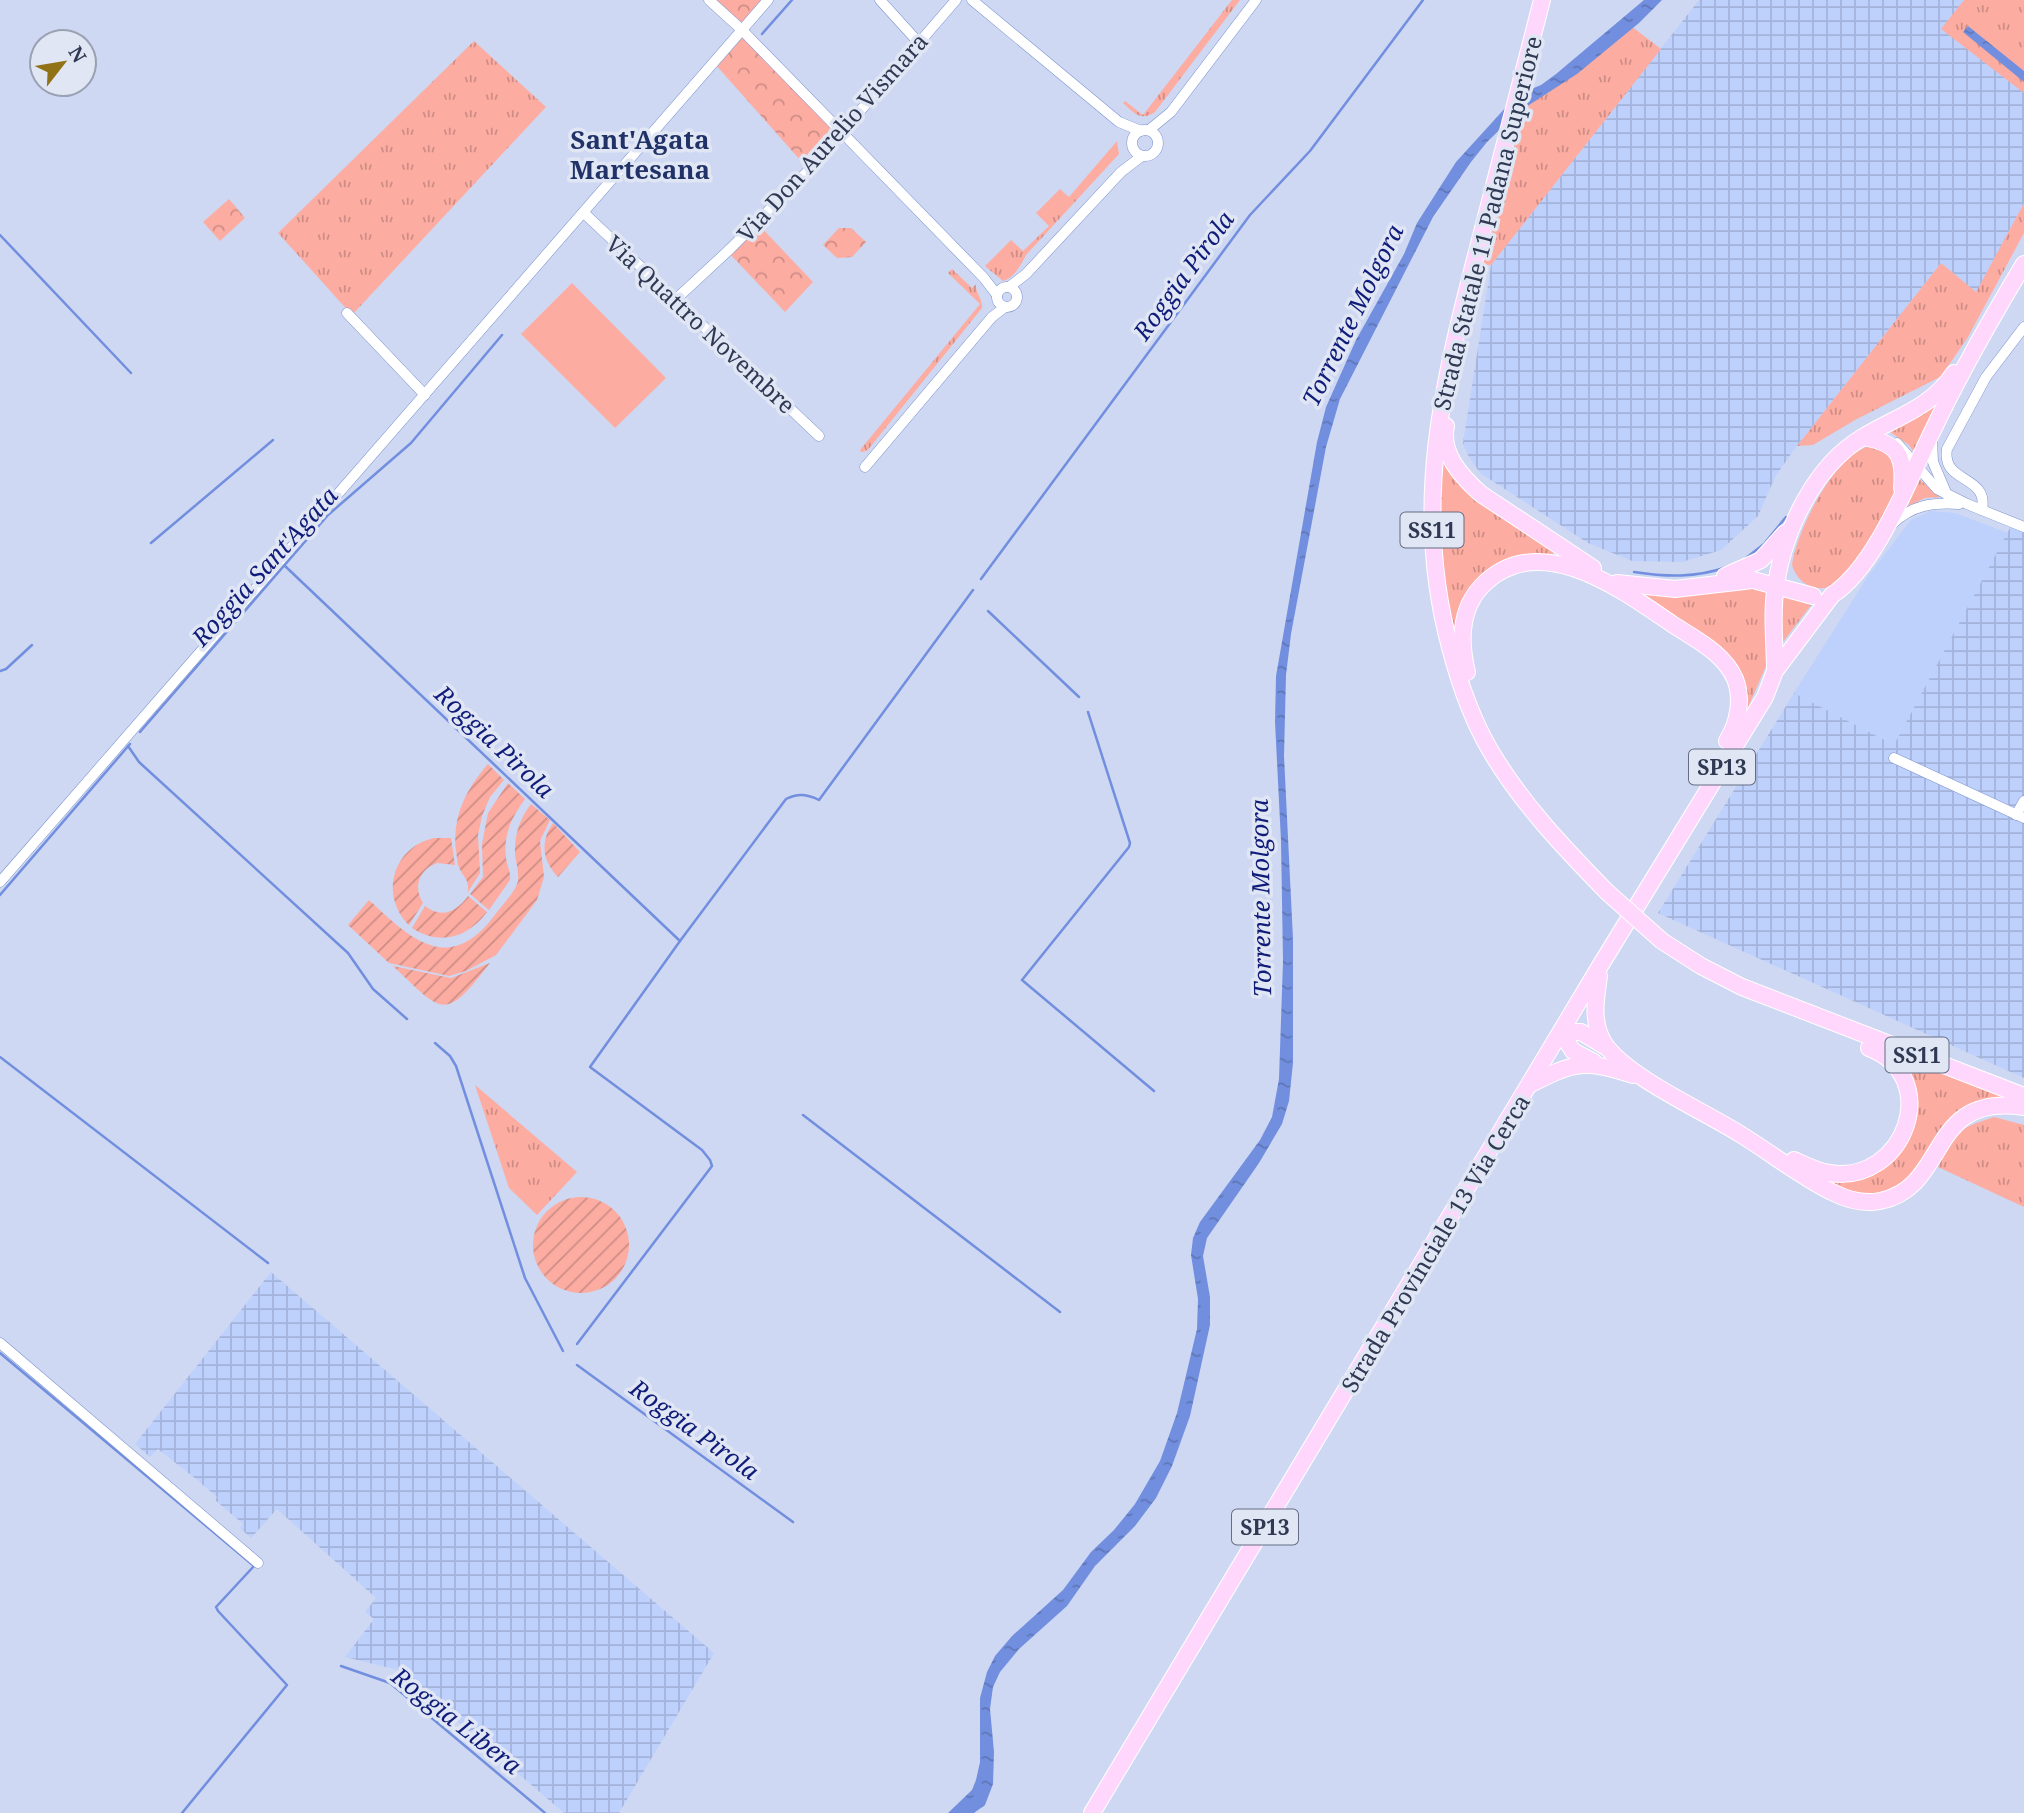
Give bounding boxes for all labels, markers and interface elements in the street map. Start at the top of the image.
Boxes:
street label: Via Don Aurelio Vismara [729,26,935,248]
north arrow [28,28,98,98]
street label: Strada Statale 11 Padana Superiore [1425,33,1549,413]
text: N [63,41,93,67]
district label: Sant'Agata Martesana [570,121,710,187]
water label: Roggia Pirola [1124,204,1241,347]
water label: Torrente Molgora [1294,219,1410,411]
street label: Via Quattro Novembre [599,228,803,420]
water label: Roggia Sant'Agata [183,479,345,653]
road number: SS11 [1400,512,1464,548]
water label: Roggia Pirola [428,677,562,805]
road number: SP13 [1689,750,1755,784]
water label: Torrente Molgora [1242,799,1278,997]
road number: SS11 [1885,1038,1948,1072]
street label: Strada Provinciale 13 Via Cerca [1333,1088,1537,1398]
water label: Roggia Pirola [623,1370,766,1487]
road number: SP13 [1232,1510,1298,1544]
water label: Roggia Libera [385,1658,529,1781]

